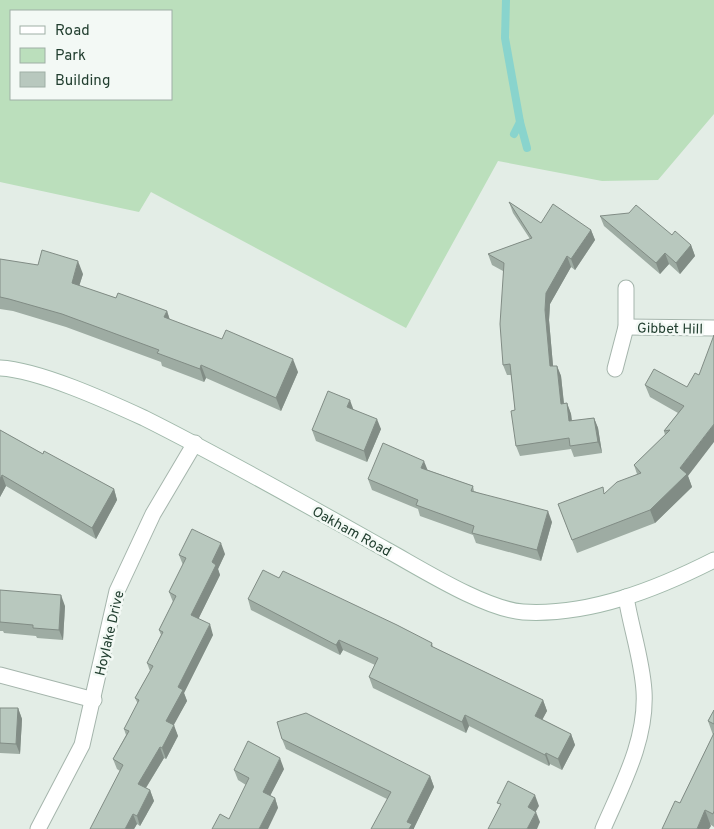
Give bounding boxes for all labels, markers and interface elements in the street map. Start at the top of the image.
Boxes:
legend [10,10,172,100]
text: Road [55,22,90,41]
text: Park [55,47,86,66]
text: Building [55,72,110,91]
street label: Gibbet Hill [637,320,703,339]
street label: Oakham Road [309,504,394,561]
street label: Hoylake Drive [92,589,129,678]

